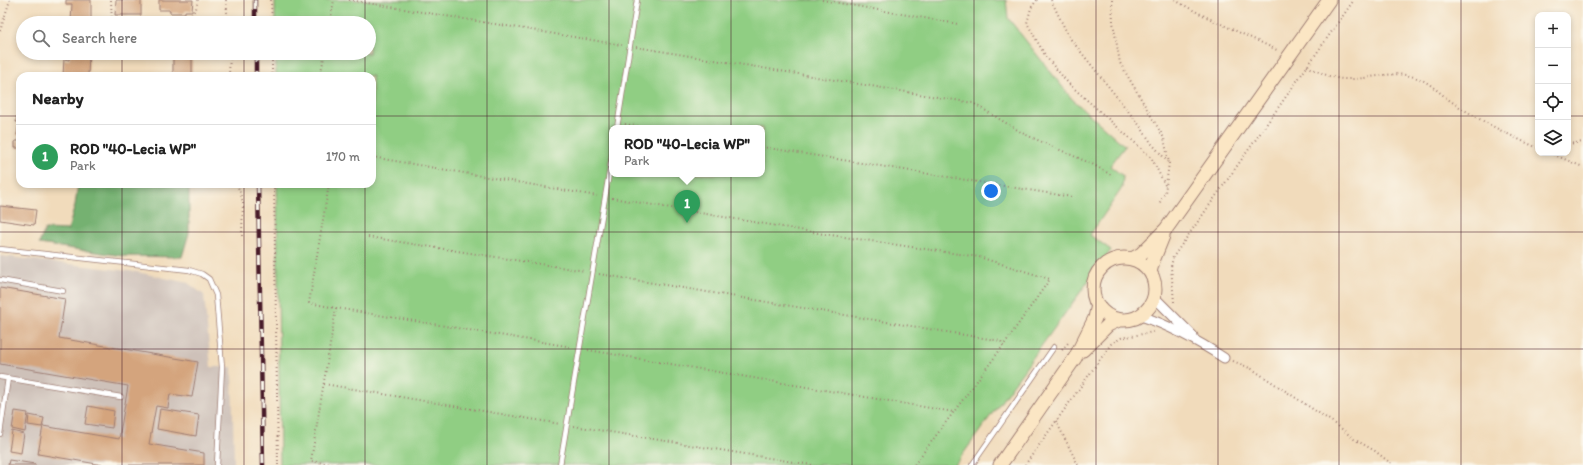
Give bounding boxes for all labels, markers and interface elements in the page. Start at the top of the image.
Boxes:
map controls [1535,12,1571,156]
button: + [1535,12,1571,48]
search box [16,16,376,60]
icon: search [30,27,52,49]
text: Search here [62,29,137,47]
button: − [1535,48,1571,84]
button: locate [1535,84,1571,120]
text: Nearby [32,88,84,108]
button: layers [1535,120,1571,156]
popup [609,125,765,177]
text: ROD "40-Lecia WP" [624,135,750,153]
text: ROD "40-Lecia WP" [70,140,196,158]
text: 1 [42,149,48,164]
text: 170 m [326,149,360,164]
text: Park [624,153,650,168]
text: Park [70,158,96,173]
your location [981,181,1001,201]
pin: 1 [674,190,700,223]

